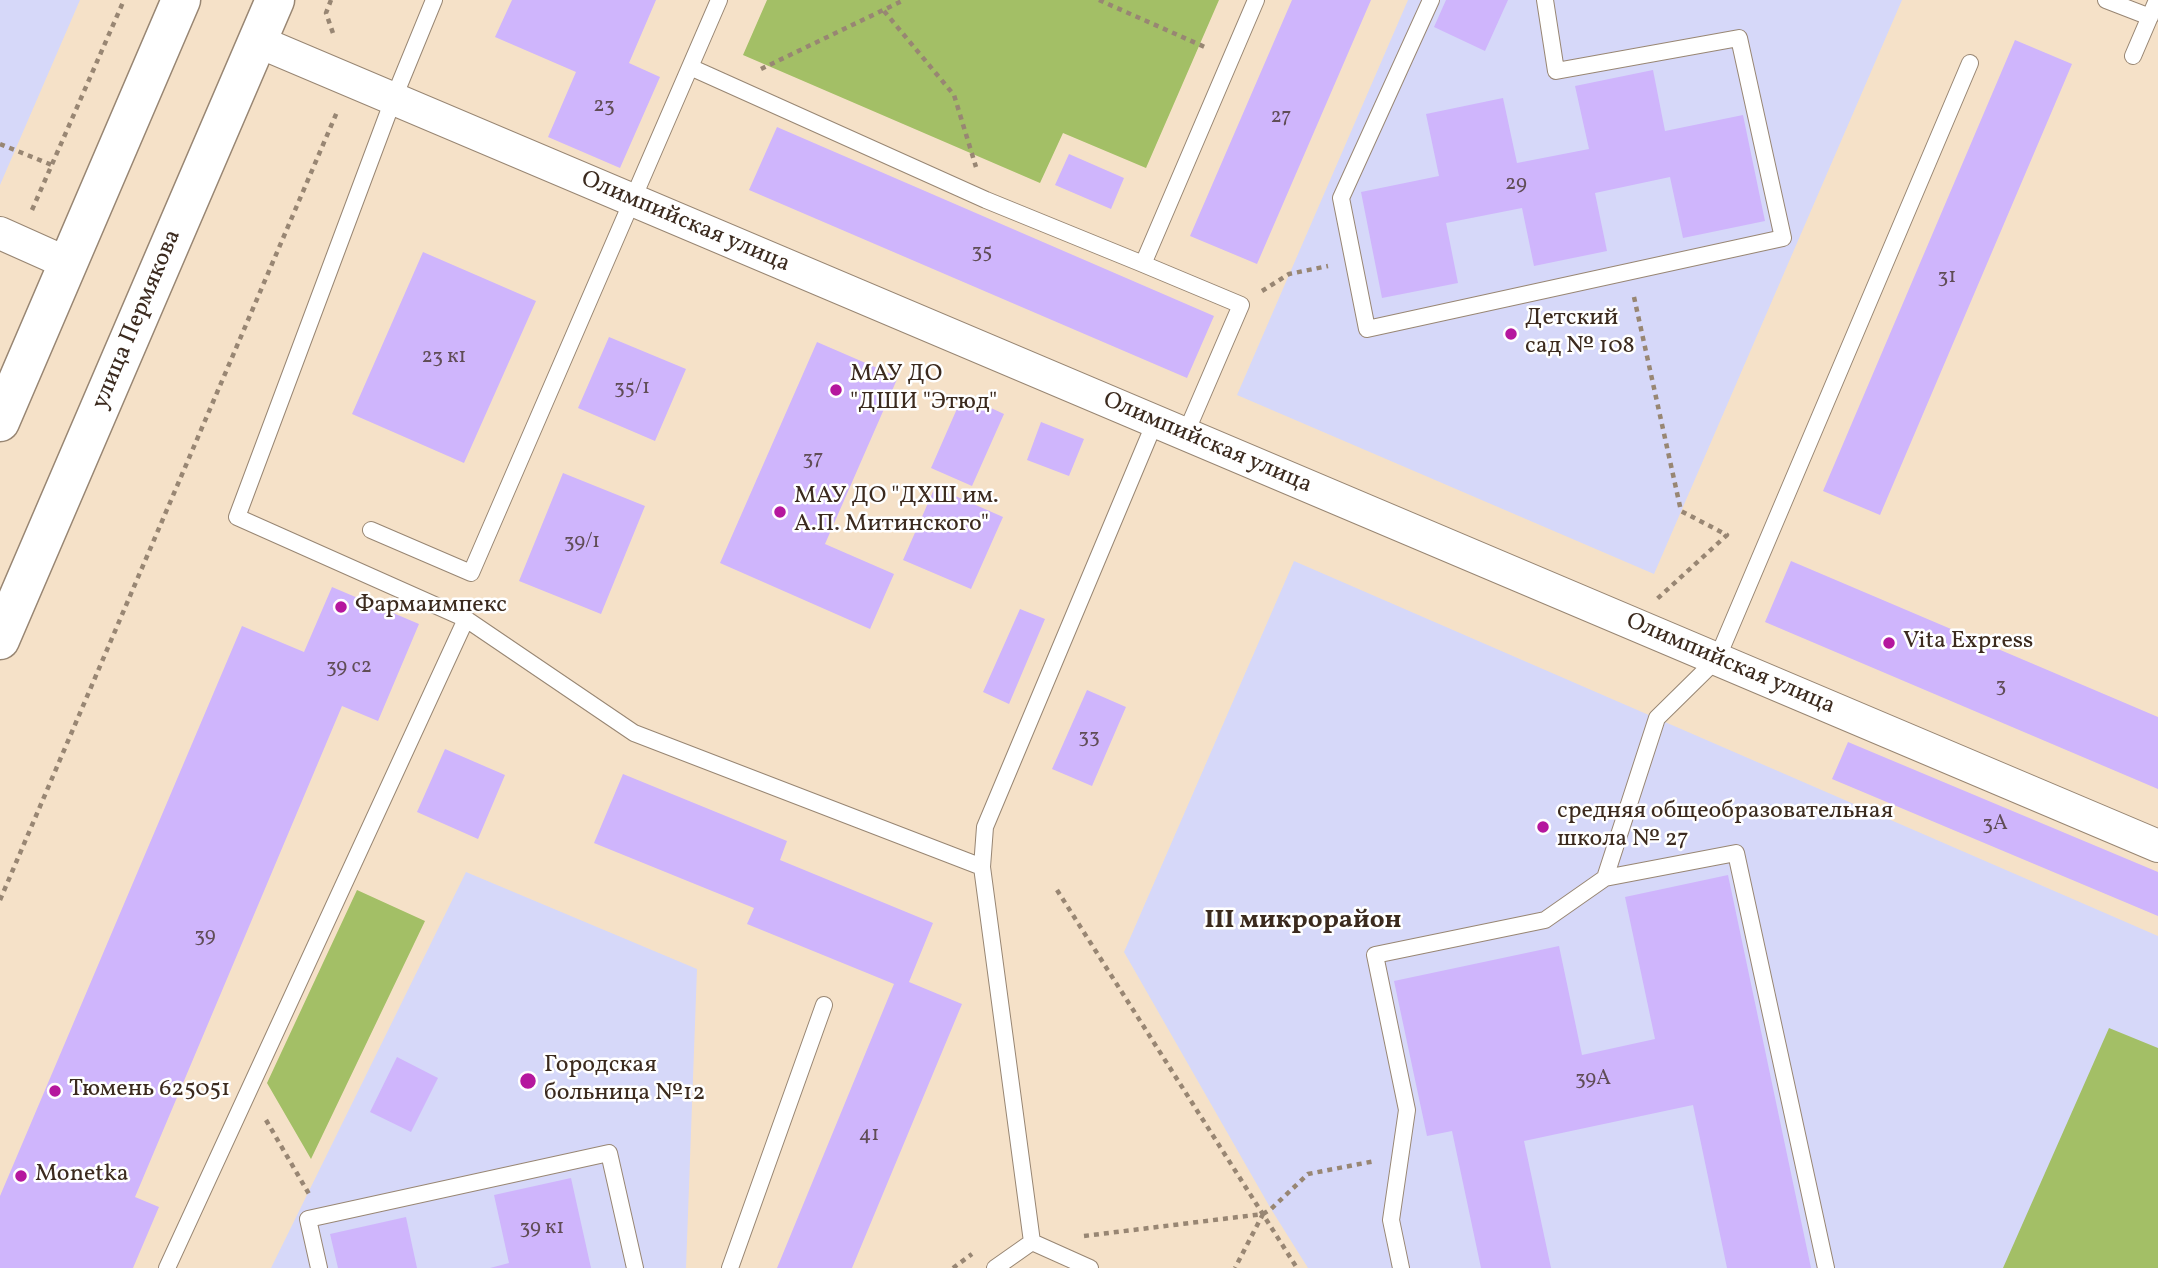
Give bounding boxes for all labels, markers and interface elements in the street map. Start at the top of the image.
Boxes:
house number: 23 [593,94,615,120]
house number: 27 [1271,105,1291,131]
street label: Олимпийская улица [576,166,794,280]
house number: 29 [1505,172,1527,198]
street label: улица Пермякова [87,226,189,414]
house number: 35 [972,240,992,266]
house number: 31 [1938,265,1956,291]
place label: Детский сад № 108 [1525,306,1635,362]
marker: Детский сад № 108 [1503,326,1519,342]
house number: 23 к1 [422,345,466,371]
place label: МАУ ДО "ДШИ "Этюд" [850,362,997,418]
house number: 35/1 [614,376,650,402]
marker: МАУ ДО "ДШИ "Этюд" [828,382,844,398]
street label: Олимпийская улица [1098,387,1316,501]
house number: 37 [803,447,823,473]
place label: МАУ ДО "ДХШ им. А.П. Митинского" [794,484,999,540]
marker: МАУ ДО "ДХШ им. А.П. Митинского" [772,504,788,520]
house number: 39/1 [564,530,600,556]
place label: Фармаимпекс [355,593,507,621]
marker: Фармаимпекс [333,599,349,615]
street label: Олимпийская улица [1621,608,1839,722]
place label: Vita Express [1903,629,2033,657]
marker: Vita Express [1881,635,1897,651]
house number: 39 с2 [326,655,372,681]
house number: 3 [1996,674,2006,700]
house number: 33 [1078,725,1100,751]
place label: средняя общеобразовательная школа № 27 [1557,799,1893,855]
house number: 3А [1982,812,2008,838]
marker: средняя общеобразовательная школа № 27 [1535,819,1551,835]
district label: III микрорайон [1205,906,1401,938]
house number: 39 [194,924,216,950]
place label: Городская больница №12 [544,1053,705,1109]
house number: 39А [1575,1067,1611,1093]
marker: Городская больница №12 [518,1071,538,1091]
place label: Тюмень 625051 [69,1077,230,1105]
marker: Тюмень 625051 [47,1083,63,1099]
house number: 41 [859,1123,879,1149]
place label: Monetka [35,1162,129,1190]
marker: Monetka [13,1168,29,1184]
house number: 39 к1 [520,1216,564,1242]

